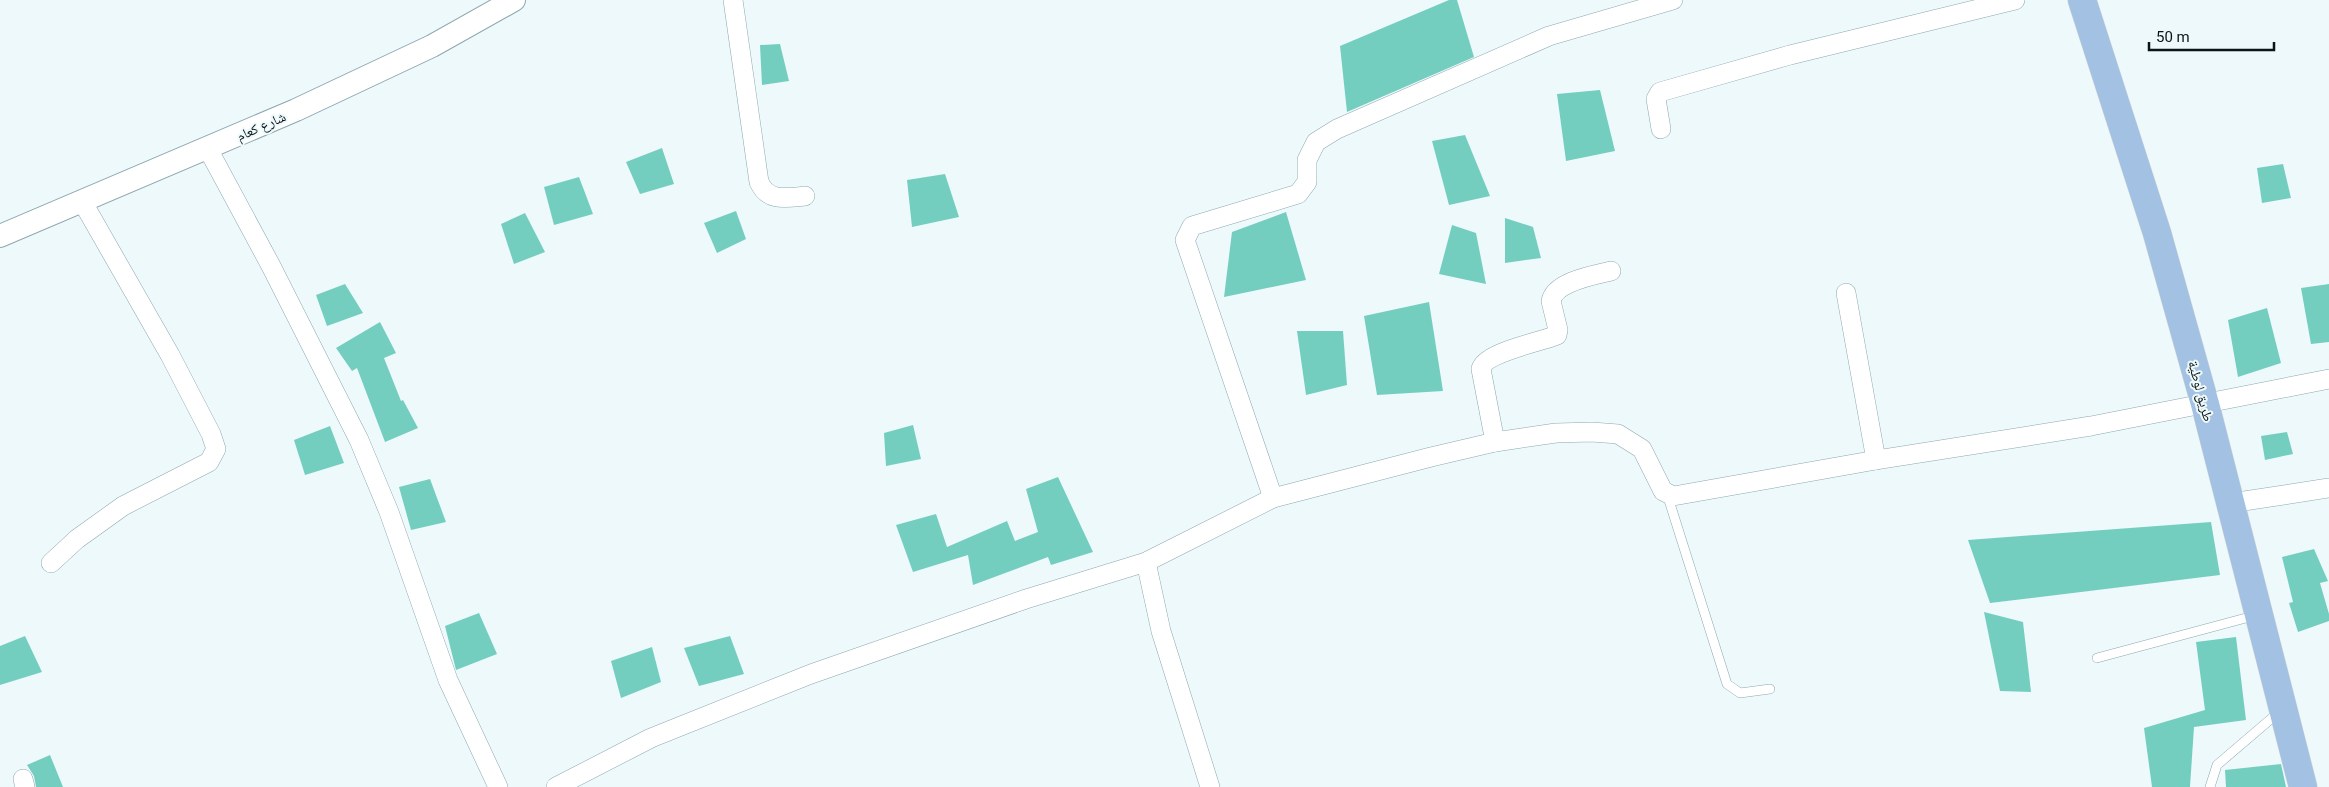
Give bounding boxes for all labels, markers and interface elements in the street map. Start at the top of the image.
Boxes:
scale bar [2149,20,2274,52]
text: 50 m [2156,28,2190,46]
street label: شارع كعام [234,108,289,146]
street label: طريق لوطية [2183,359,2217,424]

